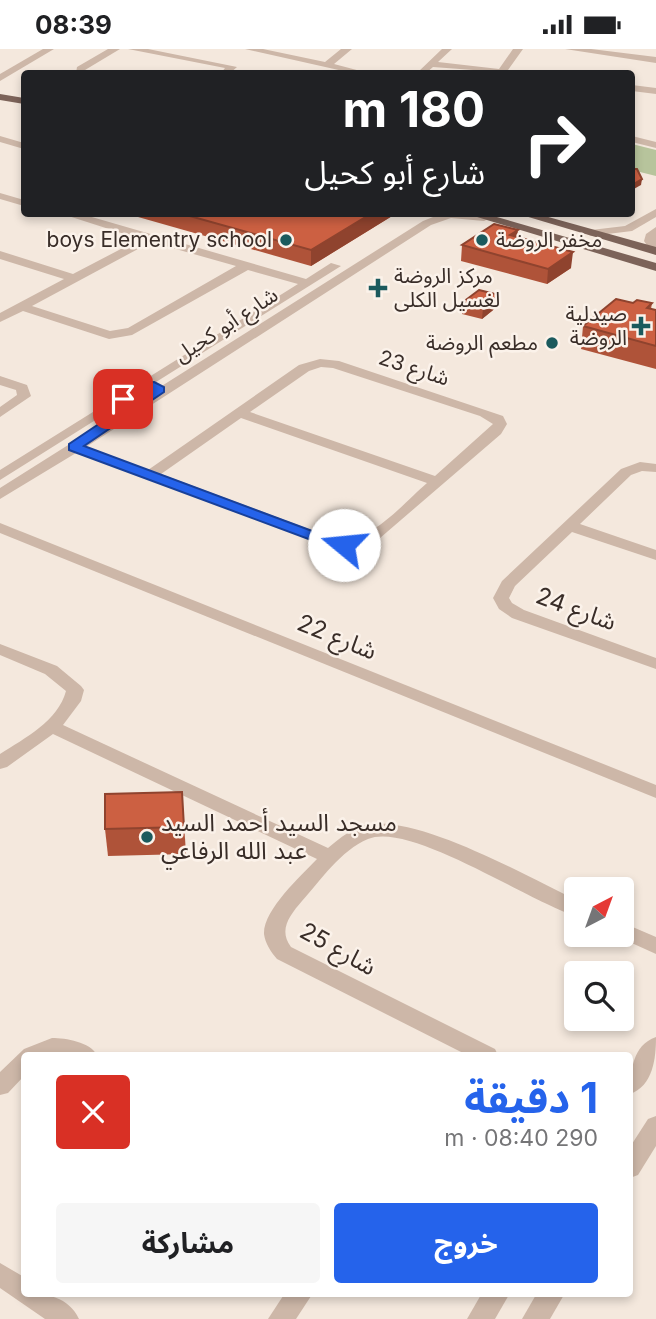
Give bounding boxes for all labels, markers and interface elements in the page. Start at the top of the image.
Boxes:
text: 08:39 [35,9,112,40]
text: 180 m [343,80,485,139]
icon: right [509,98,600,189]
text: شارع أبو كحيل [305,153,485,192]
place label: boys Elementry school [47,227,272,252]
place label: مخفر الروضة [496,227,602,252]
marker: boys Elementry school [278,232,294,248]
marker: مخفر الروضة [474,232,490,248]
place label: مركز الروضة لغسيل الكلى [394,263,500,312]
marker: مركز الروضة لغسيل الكلى [368,278,388,298]
street label: شارع أبو كحيل [169,282,284,370]
place label: صيدلية الروضة [566,301,627,350]
marker: صيدلية الروضة [633,318,649,334]
place label: مطعم الروضة [426,330,538,358]
marker: مطعم الروضة [544,335,560,351]
street label: شارع 23 [375,344,453,393]
pin [93,369,153,429]
icon: arrive [104,380,142,418]
position arrow [307,508,381,582]
street label: شارع 24 [531,581,620,639]
street label: شارع 22 [292,608,381,668]
place label: مسجد السيد أحمد السيد عبد الله الرفاعي [161,807,397,870]
marker: مسجد السيد أحمد السيد عبد الله الرفاعي [139,829,155,845]
north arrow [564,877,634,947]
map controls [564,877,634,1031]
street label: شارع 25 [294,916,381,984]
button: search [564,961,634,1031]
text: 1 دقيقة [464,1072,598,1123]
button: close [56,1075,130,1149]
text: 290 m · 08:40 [444,1124,598,1152]
button: مشاركة [56,1203,320,1283]
button: خروج [334,1203,598,1283]

